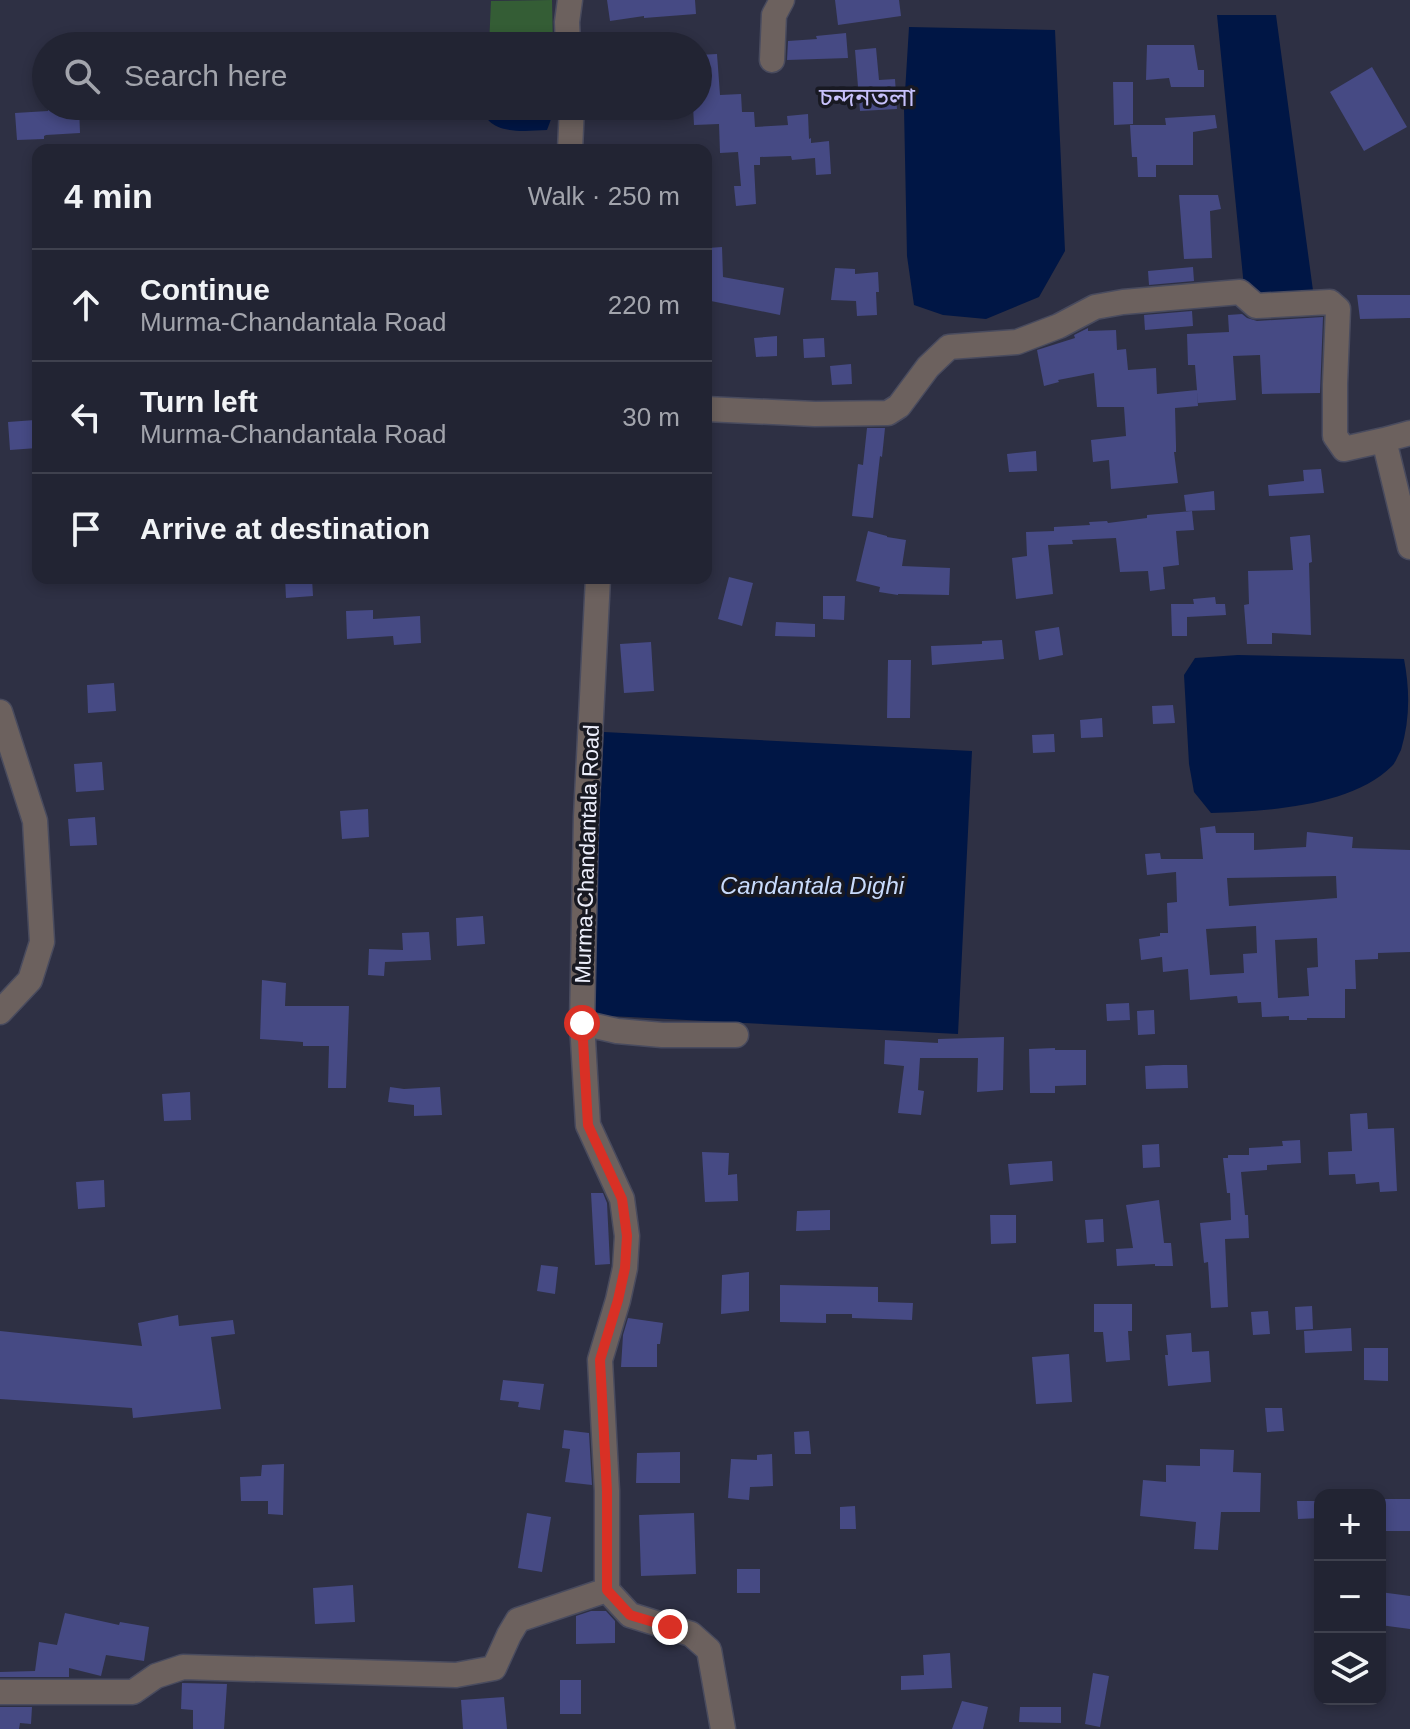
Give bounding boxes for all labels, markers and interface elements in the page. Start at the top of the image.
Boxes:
search box [32,32,712,120]
icon: search [60,54,104,98]
text: Search here [124,59,287,92]
district label: চন্দনতলা [818,82,916,112]
text: 4 min [64,177,153,215]
text: Walk · 250 m [528,181,680,211]
text: Continue [140,273,270,306]
icon: ahead [64,283,108,327]
text: 220 m [608,290,680,320]
text: Murma-Chandantala Road [140,307,446,337]
text: Turn left [140,385,258,418]
icon: left [64,395,108,439]
text: 30 m [622,402,680,432]
text: Murma-Chandantala Road [140,419,446,449]
icon: arrive [64,507,108,551]
text: Arrive at destination [140,512,430,545]
street label: Murma-Chandantala Road [570,724,604,984]
water label: Candantala Dighi [720,872,905,899]
route start [564,1005,600,1041]
map controls [1314,1489,1386,1705]
button: + [1314,1489,1386,1561]
button: − [1314,1561,1386,1633]
route end [652,1609,688,1645]
button: layers [1314,1633,1386,1705]

